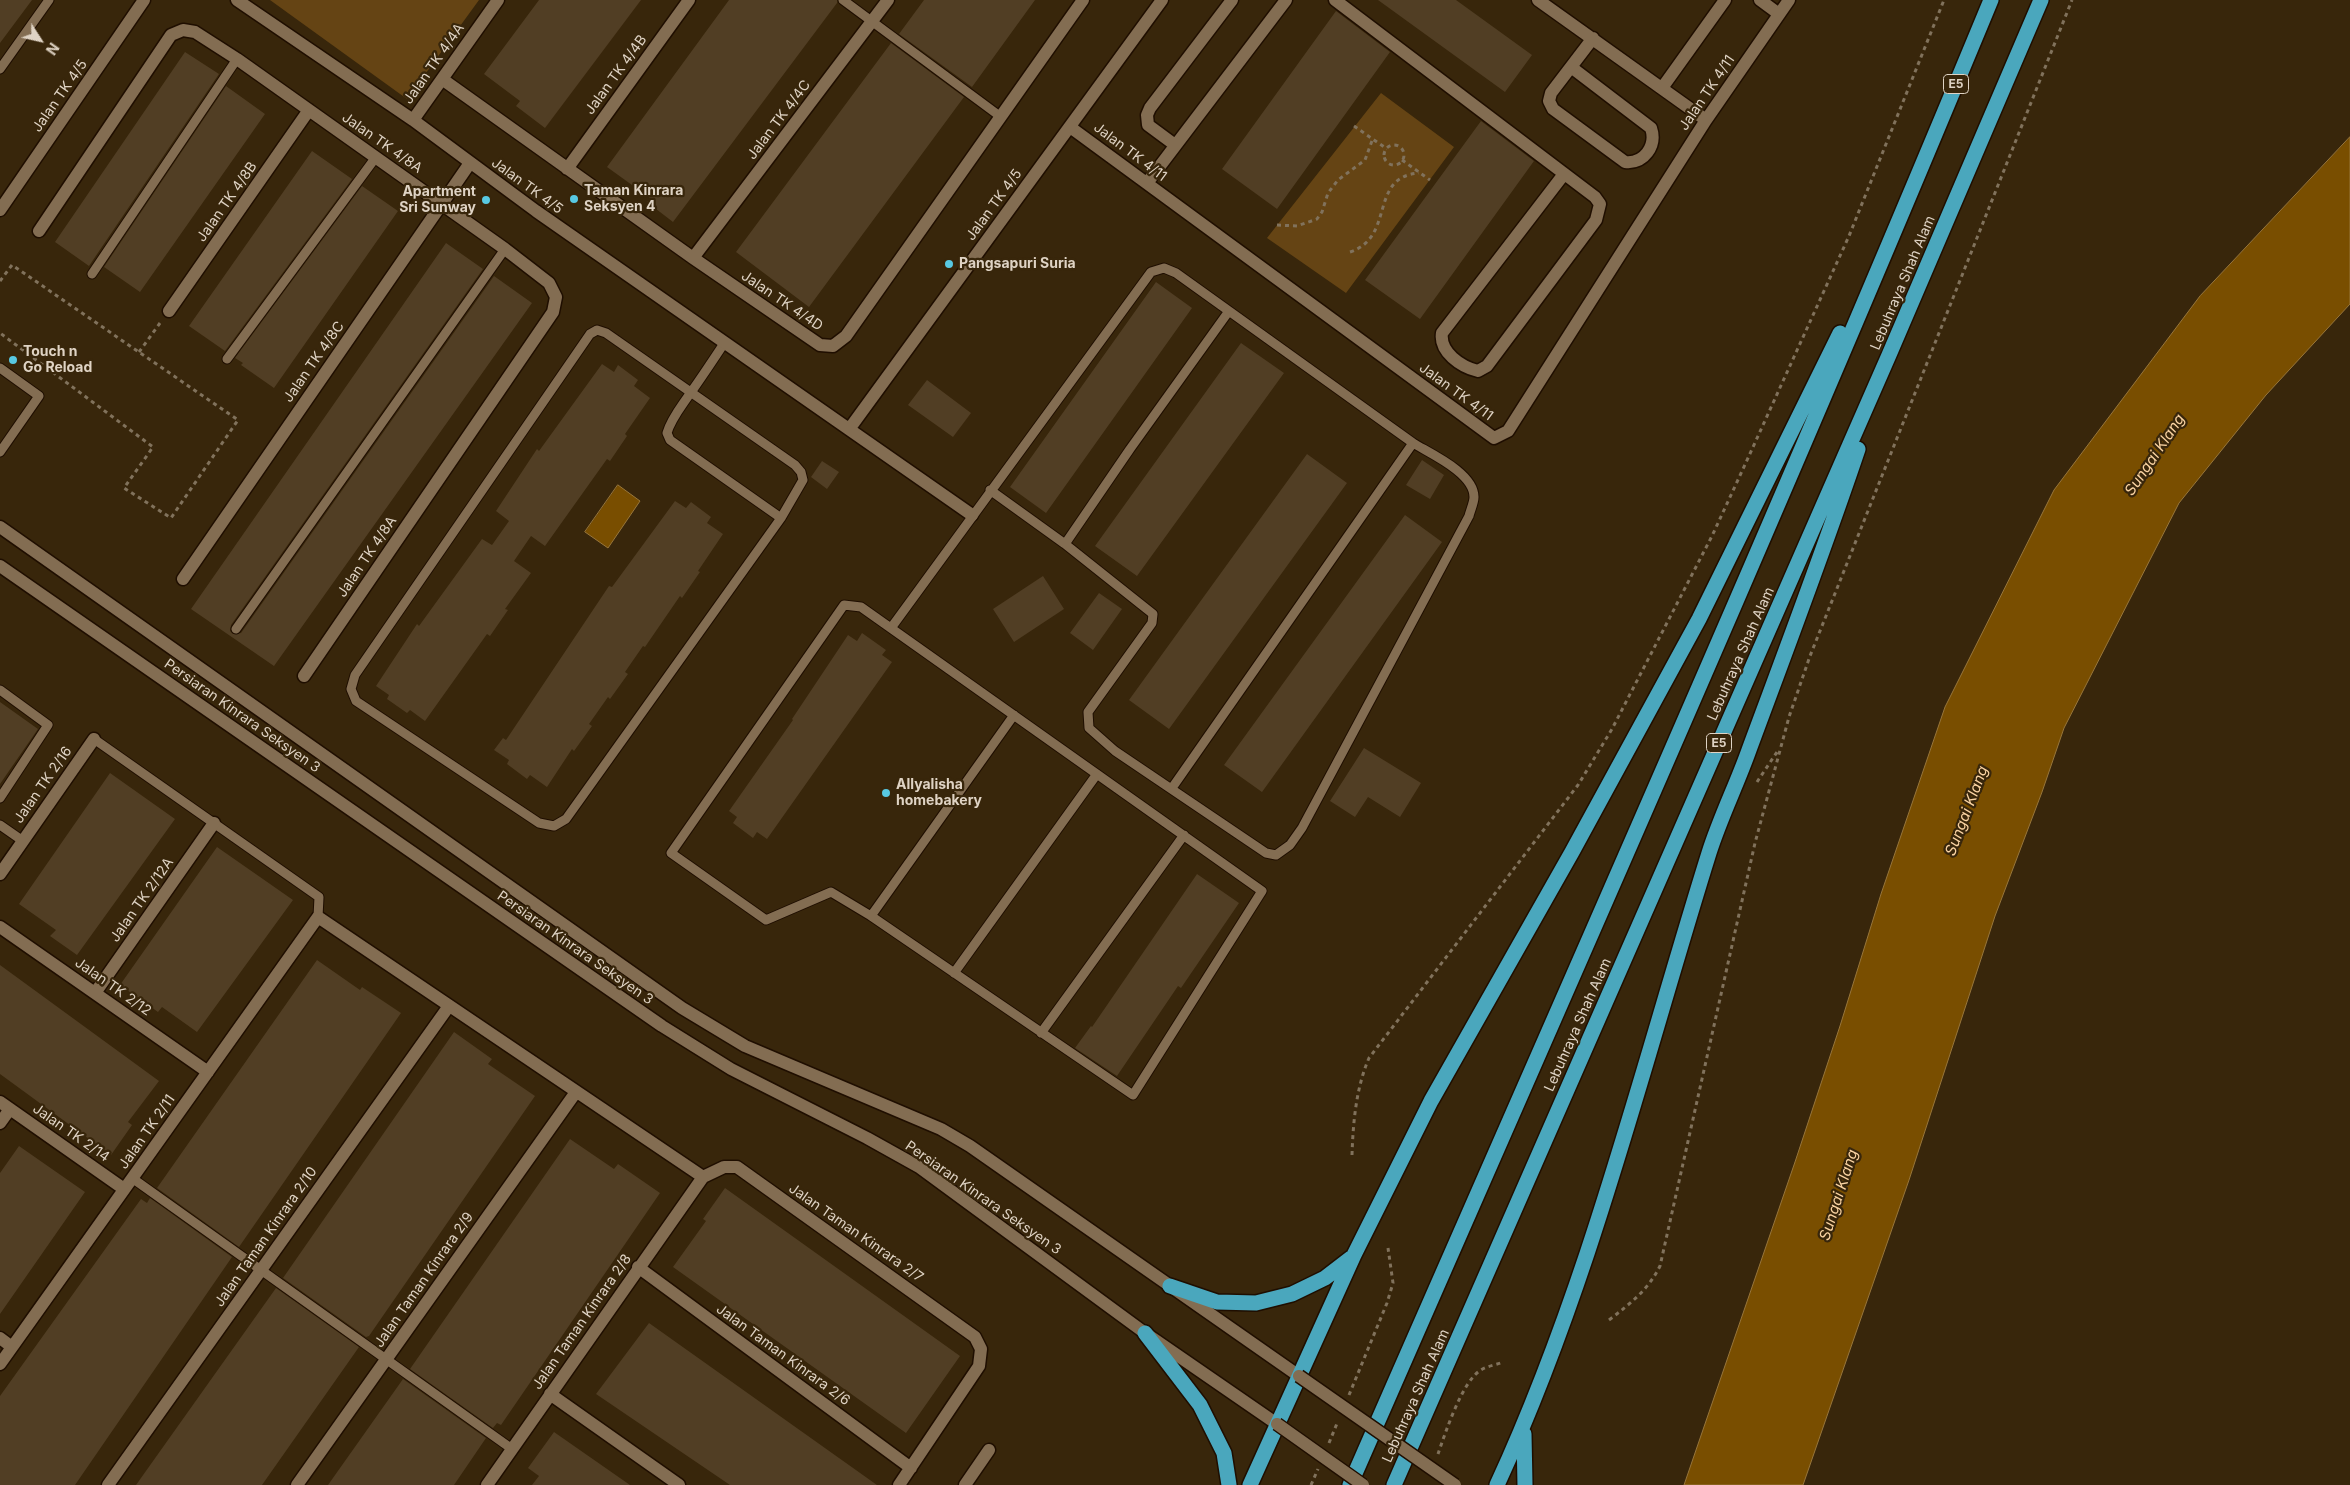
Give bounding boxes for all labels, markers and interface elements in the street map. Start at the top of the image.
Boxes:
north arrow [15,15,65,65]
street label: Jalan TK 4/4A [400,20,468,108]
street label: Jalan TK 4/4B [582,32,650,118]
text: N [43,40,63,58]
street label: Jalan TK 4/11 [1676,52,1738,134]
street label: Jalan TK 4/5 [29,57,91,135]
road number: E5 [1944,74,1968,94]
street label: Jalan TK 4/4C [744,77,814,163]
street label: Jalan TK 4/8A [339,109,425,177]
street label: Jalan TK 4/11 [1090,119,1170,185]
street label: Jalan TK 4/5 [488,154,566,218]
street label: Jalan TK 4/8B [193,159,261,245]
street label: Jalan TK 4/5 [962,166,1026,244]
place label: Taman Kinrara Seksyen 4 [584,183,683,216]
place label: Apartment Sri Sunway [399,184,476,216]
marker: Taman Kinrara Seksyen 4 [568,193,580,205]
marker: Apartment Sri Sunway [480,194,492,206]
street label: Lebuhraya Shah Alam [1867,213,1939,353]
place label: Pangsapuri Suria [959,256,1076,272]
marker: Pangsapuri Suria [943,258,955,270]
street label: Jalan TK 4/4D [738,267,826,335]
street label: Jalan TK 4/8C [280,318,348,406]
place label: Touch n Go Reload [23,344,92,377]
marker: Touch n Go Reload [7,354,19,366]
street label: Jalan TK 4/11 [1416,360,1496,424]
water label: Sungai Klang [2121,411,2189,499]
street label: Jalan TK 4/8A [334,513,400,601]
street label: Lebuhraya Shah Alam [1704,585,1778,723]
street label: Persiaran Kinrara Seksyen 3 [161,656,323,776]
road number: E5 [1706,734,1732,752]
street label: Jalan TK 2/16 [10,743,76,827]
water label: Sungai Klang [1942,764,1992,858]
place label: Allyalisha homebakery [896,777,982,810]
marker: Allyalisha homebakery [880,787,892,799]
street label: Jalan TK 2/12A [107,855,177,945]
street label: Persiaran Kinrara Seksyen 3 [494,888,656,1008]
street label: Jalan TK 2/12 [72,954,154,1020]
street label: Lebuhraya Shah Alam [1541,956,1615,1094]
street label: Jalan TK 2/11 [115,1092,179,1172]
street label: Jalan TK 2/14 [29,1100,113,1166]
street label: Persiaran Kinrara Seksyen 3 [902,1138,1064,1258]
water label: Sungai Klang [1816,1147,1862,1243]
street label: Jalan Taman Kinrara 2/10 [211,1164,321,1310]
street label: Jalan Taman Kinrara 2/7 [785,1180,927,1286]
street label: Jalan Taman Kinrara 2/9 [371,1209,477,1351]
street label: Jalan Taman Kinrara 2/8 [529,1251,635,1393]
street label: Jalan Taman Kinrara 2/6 [713,1301,853,1409]
street label: Lebuhraya Shah Alam [1379,1327,1453,1465]

